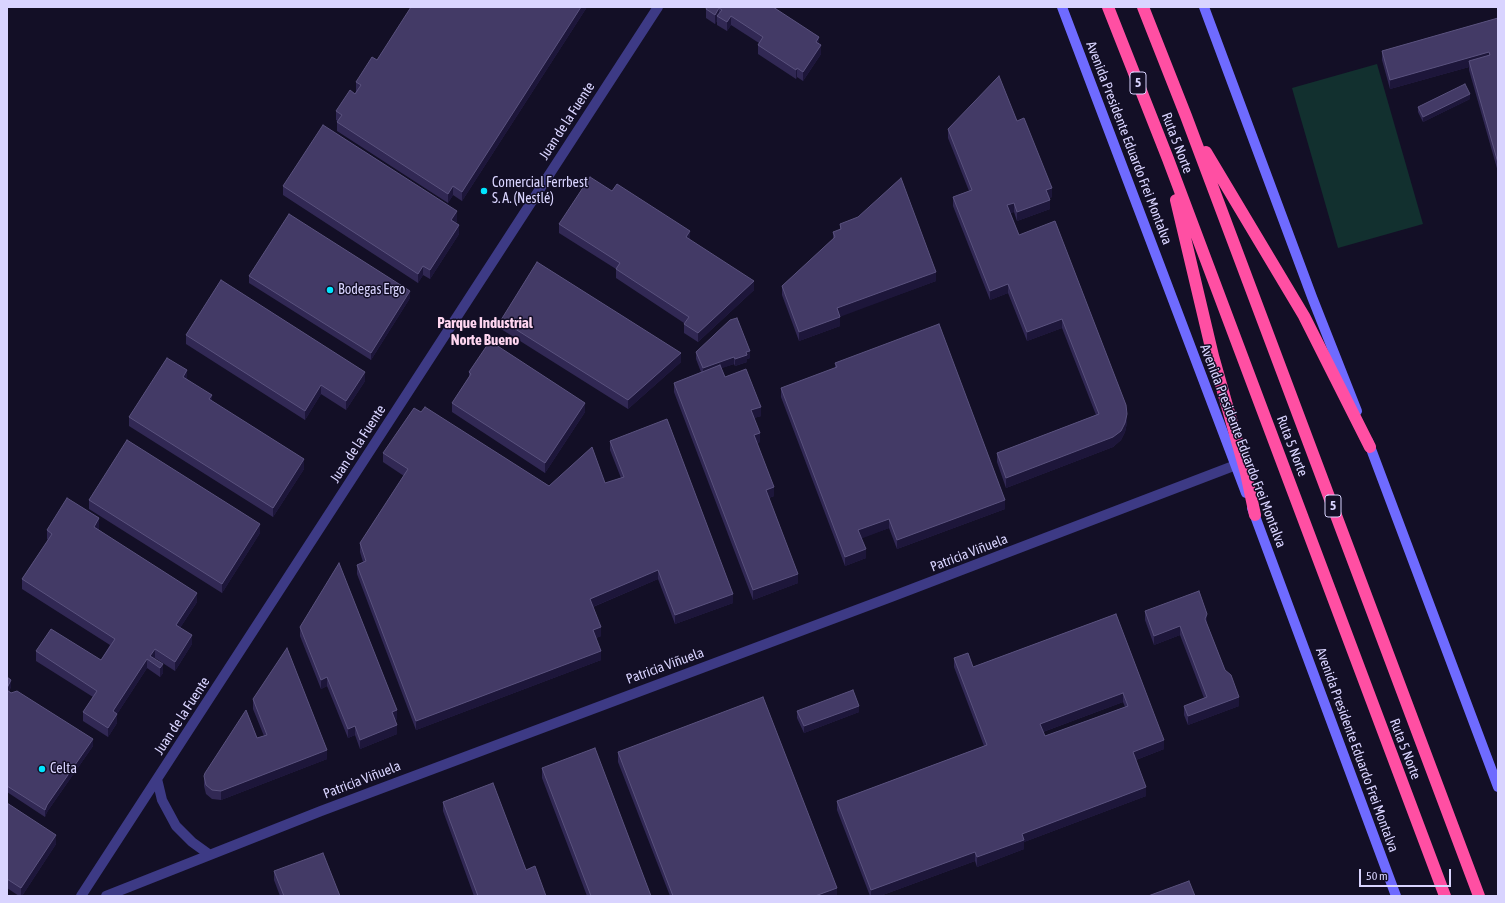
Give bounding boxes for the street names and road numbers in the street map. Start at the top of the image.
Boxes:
street label: Avenida Presidente Eduardo Frei Montalva [1082,39,1176,247]
road number: 5 [1130,72,1146,94]
street label: Juan de la Fuente [536,79,598,163]
street label: Ruta 5 Norte [1158,110,1196,176]
street label: Avenida Presidente Eduardo Frei Montalva [1196,342,1290,550]
street label: Juan de la Fuente [327,402,389,486]
street label: Ruta 5 Norte [1273,413,1311,479]
road number: 5 [1325,495,1341,517]
street label: Patricia Viñuela [928,531,1010,575]
street label: Patricia Viñuela [624,644,706,688]
street label: Avenida Presidente Eduardo Frei Montalva [1312,645,1402,855]
street label: Juan de la Fuente [151,674,213,758]
street label: Ruta 5 Norte [1386,716,1424,782]
street label: Patricia Viñuela [321,758,403,802]

